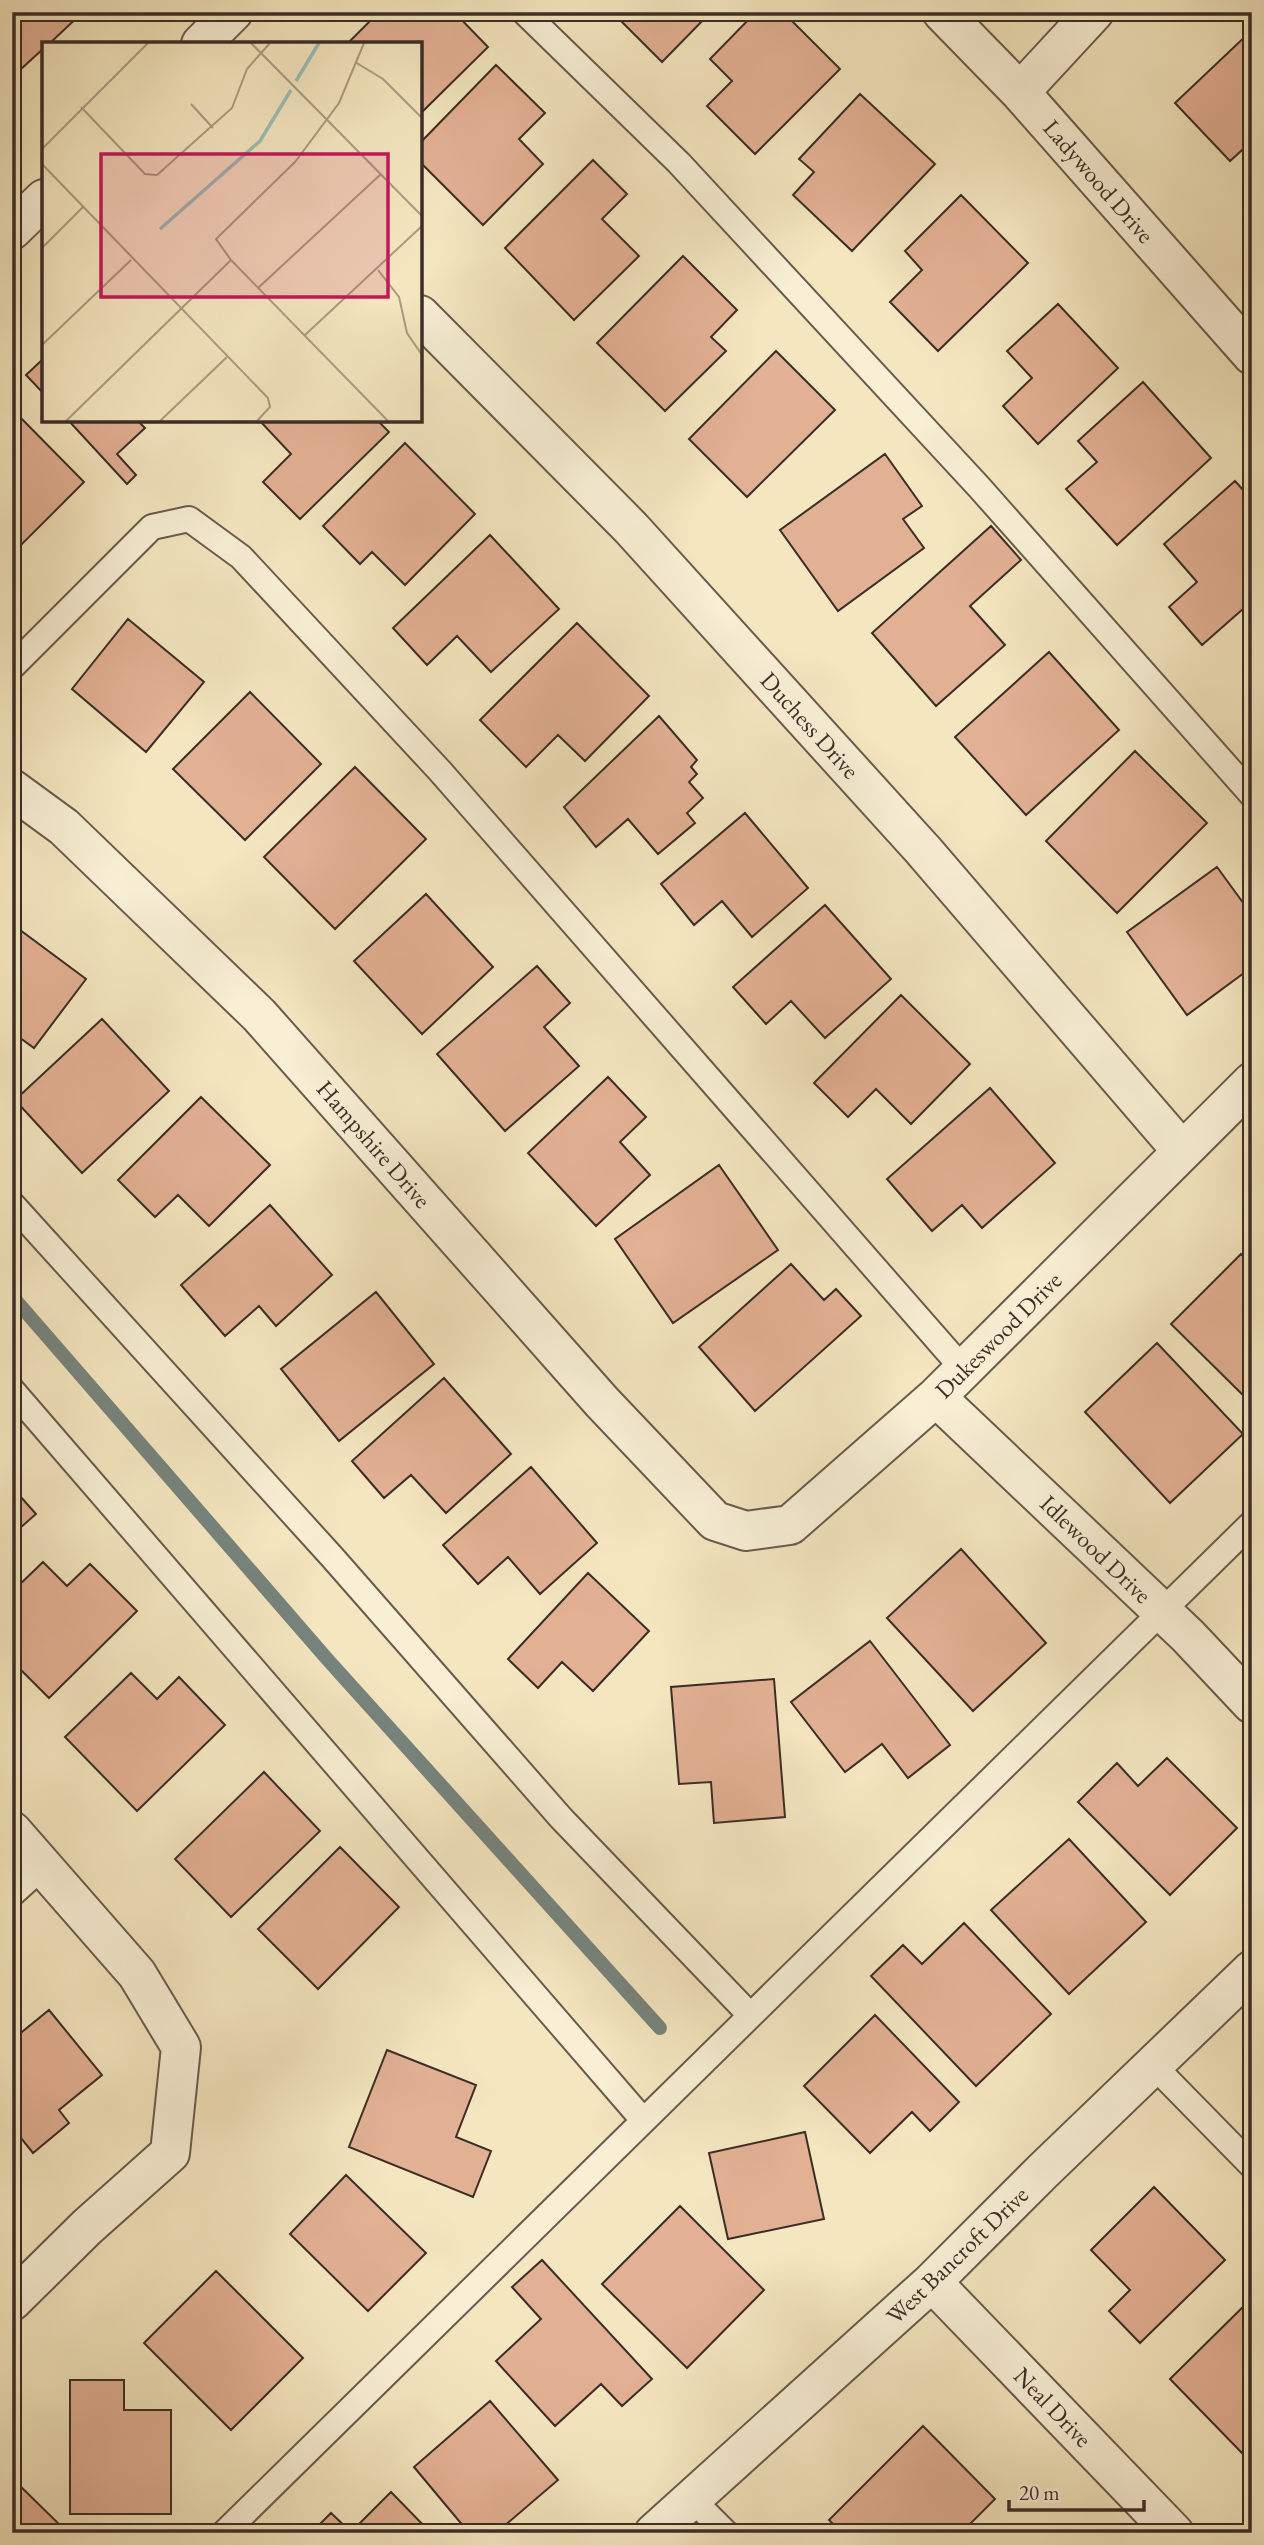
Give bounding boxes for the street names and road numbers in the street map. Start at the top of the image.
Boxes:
street label: Ladywood Drive [1037,113,1161,249]
street label: Duchess Drive [754,665,866,785]
street label: Hampshire Drive [310,1074,438,1214]
street label: Dukeswood Drive [928,1265,1068,1405]
street label: Idlewood Drive [1034,1488,1158,1610]
street label: West Bancroft Drive [879,2179,1035,2331]
street label: Neal Drive [1007,2360,1099,2454]

